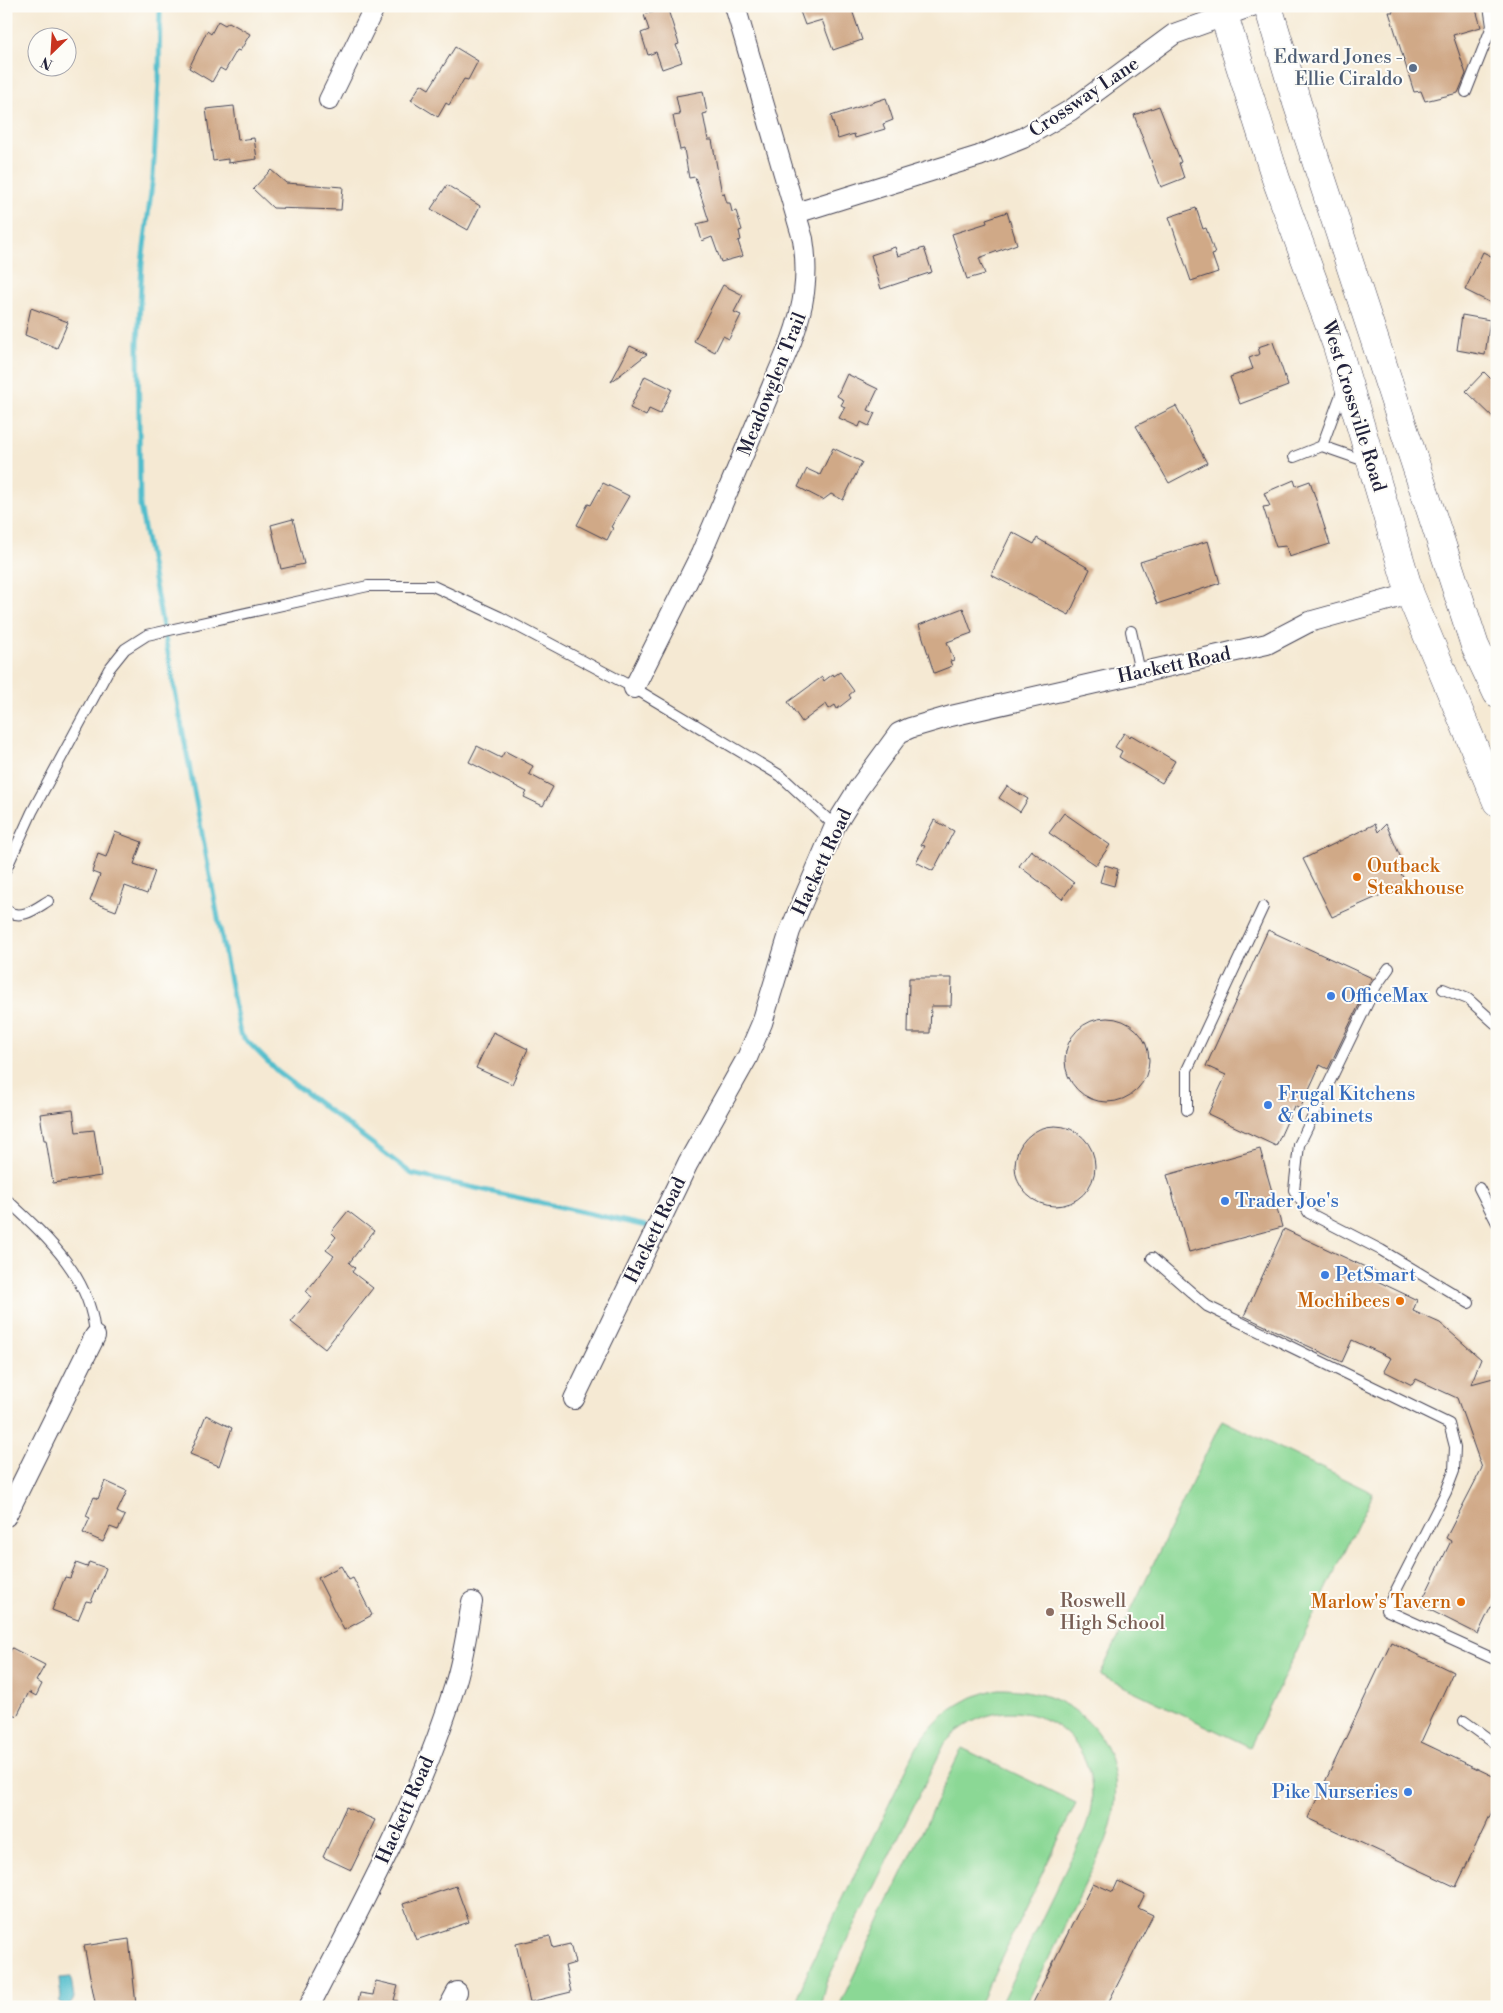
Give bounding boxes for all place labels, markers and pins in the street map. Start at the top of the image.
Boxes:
place label: Edward Jones - Ellie Ciraldo [1274,45,1403,91]
marker: Edward Jones - Ellie Ciraldo [1407,62,1419,74]
place label: Outback Steakhouse [1367,854,1464,900]
marker: Outback Steakhouse [1351,871,1363,883]
place label: OfficeMax [1341,984,1429,1008]
marker: OfficeMax [1325,990,1337,1002]
place label: Frugal Kitchens & Cabinets [1278,1082,1415,1128]
marker: Frugal Kitchens & Cabinets [1262,1099,1274,1111]
place label: Trader Joe's [1235,1189,1339,1213]
marker: Trader Joe's [1219,1195,1231,1207]
place label: PetSmart [1335,1263,1416,1287]
marker: PetSmart [1319,1269,1331,1281]
place label: Mochibees [1297,1289,1390,1313]
marker: Mochibees [1394,1295,1406,1307]
place label: Roswell High School [1060,1589,1166,1635]
place label: Marlow's Tavern [1311,1590,1451,1614]
marker: Marlow's Tavern [1455,1596,1467,1608]
marker: Roswell High School [1044,1606,1056,1618]
place label: Pike Nurseries [1272,1780,1398,1804]
marker: Pike Nurseries [1402,1786,1414,1798]

